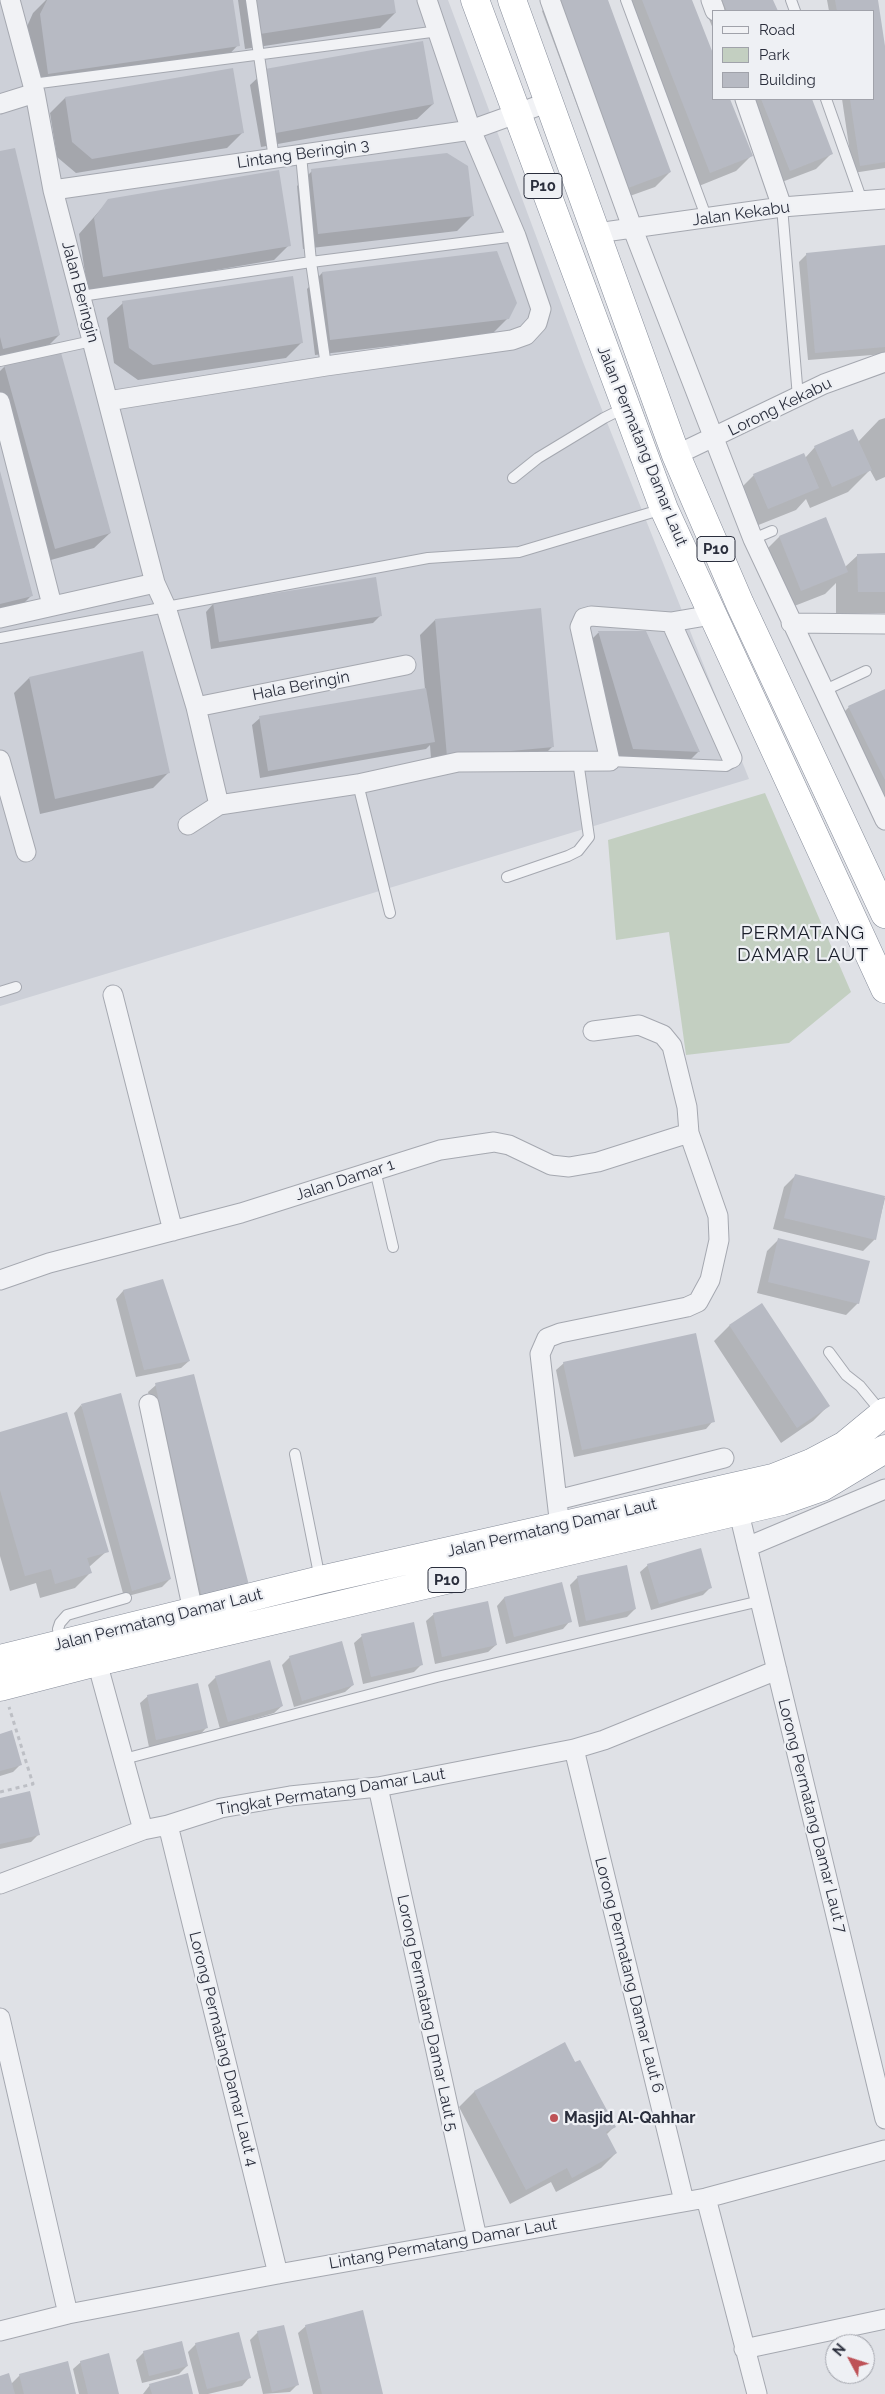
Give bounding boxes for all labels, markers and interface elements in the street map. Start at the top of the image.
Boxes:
legend [712,10,875,100]
text: Road [759,21,795,39]
text: Park [759,46,790,64]
text: Building [759,71,816,89]
street label: Lintang Beringin 3 [236,135,370,173]
road number: P10 [524,174,562,198]
street label: Jalan Kekabu [691,198,791,230]
street label: Jalan Beringin [57,239,103,345]
street label: Jalan Permatang Damar Laut [593,343,691,549]
street label: Lorong Kekabu [725,374,835,440]
road number: P10 [697,536,735,562]
street label: Hala Beringin [251,667,351,705]
district label: PERMATANG DAMAR LAUT [736,922,870,966]
street label: Jalan Damar 1 [293,1155,397,1205]
street label: Jalan Permatang Damar Laut [445,1495,659,1561]
road number: P10 [428,1568,466,1592]
street label: Jalan Permatang Damar Laut [52,1585,264,1655]
street label: Lorong Permatang Damar Laut 7 [774,1697,850,1935]
street label: Tingkat Permatang Damar Laut [216,1764,446,1820]
street label: Lorong Permatang Damar Laut 6 [590,1855,668,2095]
street label: Lorong Permatang Damar Laut 5 [393,1893,461,2133]
street label: Lorong Permatang Damar Laut 4 [184,1930,262,2168]
place label: Masjid Al-Qahhar [564,2108,695,2128]
marker: Masjid Al-Qahhar [548,2112,560,2124]
street label: Lintang Permatang Damar Laut [328,2214,558,2274]
north arrow [825,2334,875,2384]
text: N [830,2341,849,2359]

